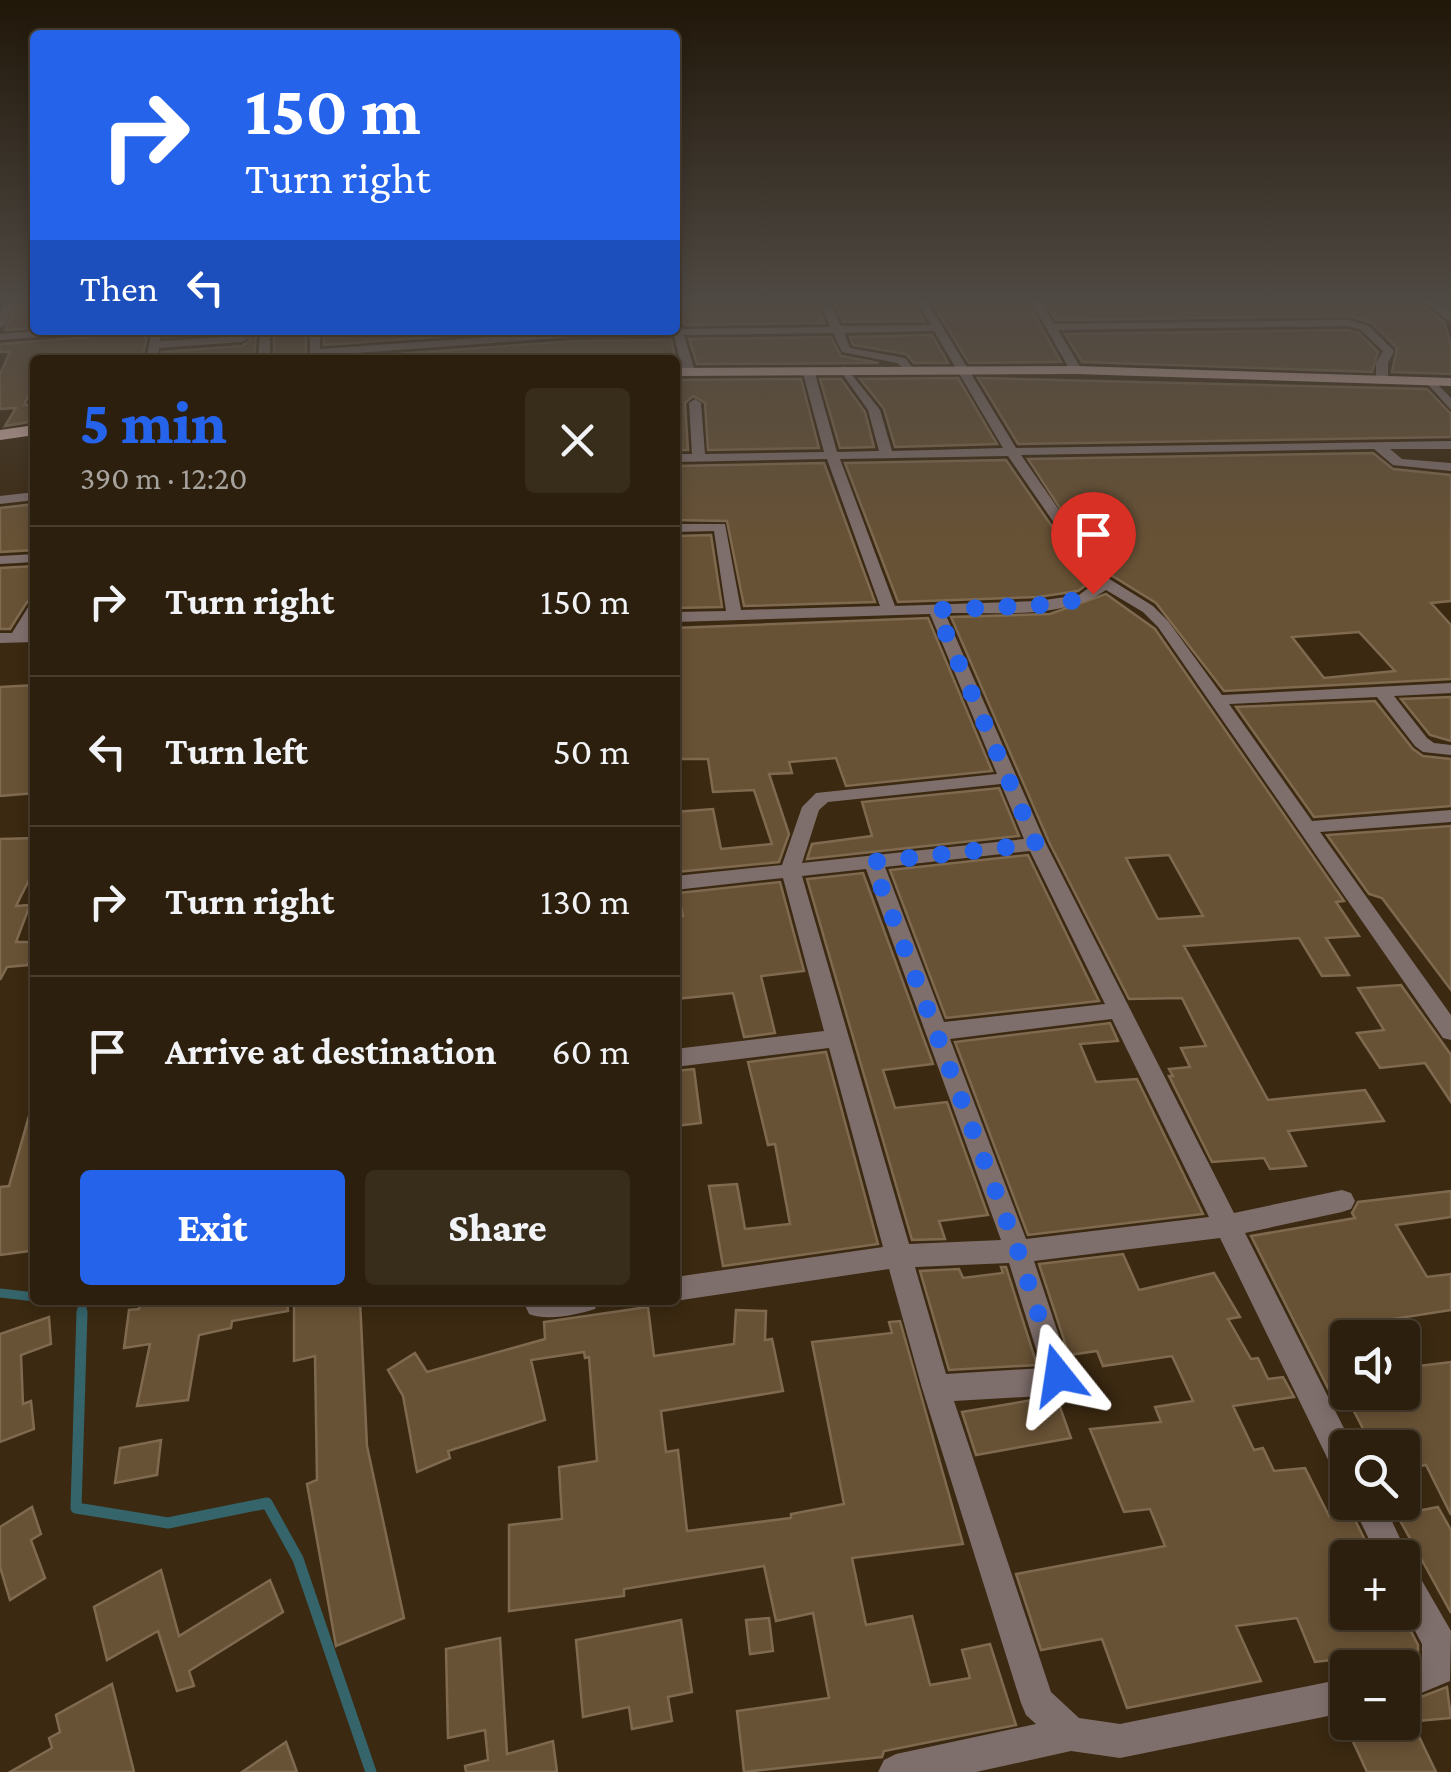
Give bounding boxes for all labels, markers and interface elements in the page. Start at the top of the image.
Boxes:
icon: right [80,70,210,200]
text: 150 m [245,71,421,149]
text: Turn right [245,153,430,203]
icon: left [178,260,233,315]
text: Then [80,267,158,309]
button: close [525,388,630,493]
text: 5 min [80,389,227,456]
text: 390 m · 12:20 [80,460,247,496]
pin [1051,492,1136,595]
icon: arrive [1066,507,1121,562]
icon: right [80,574,135,629]
text: Turn right [165,580,334,622]
text: 150 m [540,580,630,622]
icon: left [80,724,135,779]
text: Turn left [165,730,308,772]
text: 50 m [553,730,630,772]
icon: right [80,874,135,929]
text: Turn right [165,880,334,922]
text: 130 m [540,880,630,922]
icon: arrive [80,1024,135,1079]
text: Arrive at destination [165,1030,497,1072]
text: 60 m [552,1030,630,1072]
button: Exit [80,1170,345,1285]
button: Share [365,1170,630,1285]
map controls [1330,1320,1420,1740]
button: sound [1330,1320,1420,1410]
position arrow [1006,1323,1110,1427]
button: search [1330,1430,1420,1520]
button: + [1330,1540,1420,1630]
button: − [1330,1650,1420,1740]

